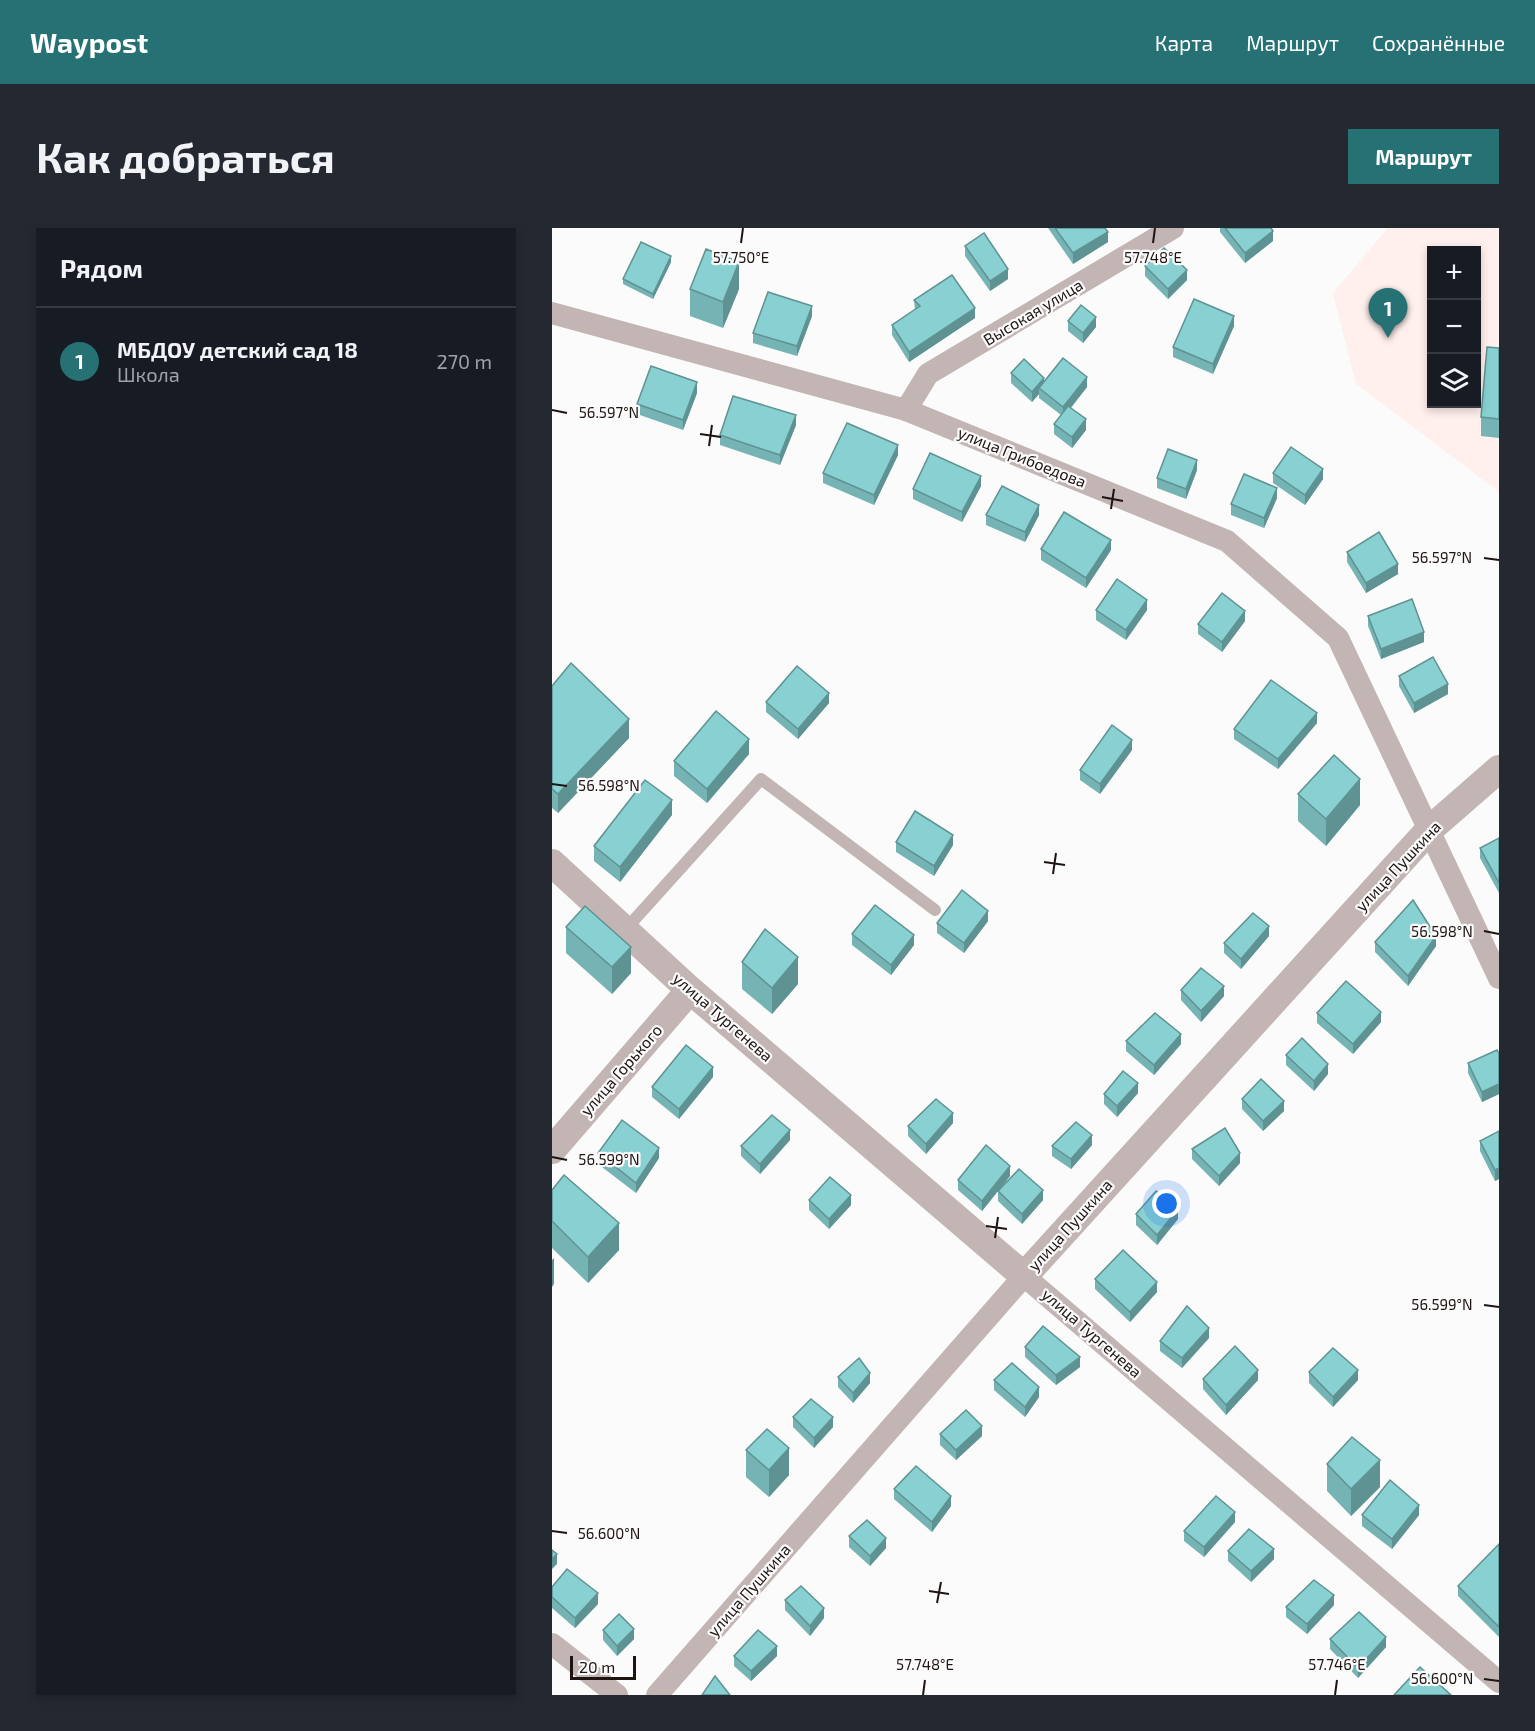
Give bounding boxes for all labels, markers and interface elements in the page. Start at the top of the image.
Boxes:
text: Waypost [30,25,148,59]
text: Карта [1155,30,1213,55]
text: Маршрут [1246,30,1339,55]
text: Сохранённые [1372,30,1505,55]
button: Маршрут [1348,129,1499,184]
text: Как добраться [36,131,335,181]
map controls [1427,246,1481,408]
button: + [1427,246,1481,300]
text: 57.750°E [713,248,769,266]
text: 57.748°E [1124,248,1182,266]
text: Рядом [60,252,143,283]
street label: Высокая улица [980,274,1086,350]
pin: 1 [1368,288,1408,338]
button: − [1427,300,1481,354]
text: МБДОУ детский сад 18 [117,336,358,362]
text: 1 [75,349,84,373]
text: 270 m [436,349,492,373]
button: layers [1427,354,1481,408]
text: Школа [117,362,180,386]
text: 56.597°N [579,403,639,421]
street label: улица Грибоедова [955,422,1089,492]
text: 56.597°N [1412,548,1472,566]
text: 56.598°N [578,776,640,794]
street label: улица Пушкина [1351,817,1445,915]
text: 56.598°N [1411,922,1473,940]
street label: улица Тургенева [669,968,777,1066]
street label: улица Горького [576,1020,666,1120]
text: 56.599°N [578,1150,640,1168]
street label: улица Пушкина [1024,1175,1116,1275]
your location [1152,1189,1181,1218]
street label: улица Тургенева [1038,1284,1146,1382]
text: 56.599°N [1411,1295,1473,1313]
text: 56.600°N [578,1524,640,1542]
street label: улица Пушкина [703,1539,795,1641]
scale bar [570,1653,636,1680]
text: 57.748°E [896,1655,954,1673]
text: 57.746°E [1308,1655,1366,1673]
text: 20 m [579,1657,615,1676]
text: 56.600°N [1411,1669,1473,1687]

